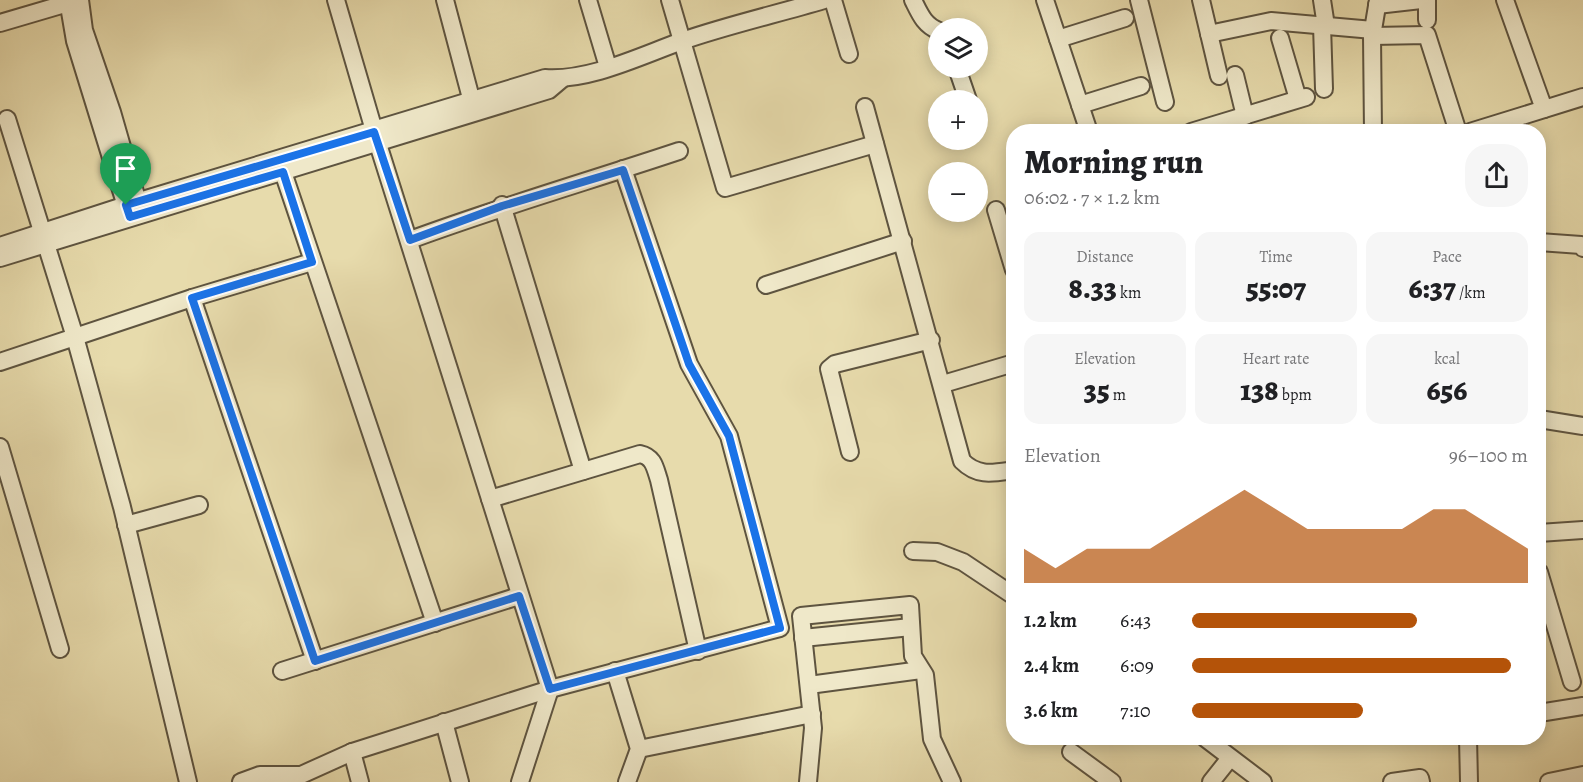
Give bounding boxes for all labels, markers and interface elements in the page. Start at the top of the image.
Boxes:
map controls [928,18,988,222]
button: layers [928,18,988,78]
button: + [928,90,988,150]
text: Morning run [1024,139,1203,184]
pin [100,143,151,205]
button: share [1465,144,1528,207]
icon: arrive [109,152,142,185]
button: − [928,162,988,222]
text: 06:02 · 7 × 1.2 km [1024,184,1160,211]
text: Distance [1076,246,1134,268]
text: Time [1259,246,1293,268]
text: Pace [1432,246,1462,268]
text: 8.33 [1069,268,1117,308]
text: 55:07 [1246,268,1306,308]
text: 6:37 [1409,268,1456,308]
text: km [1117,282,1141,304]
text: /km [1456,282,1485,304]
text: Elevation [1074,348,1136,370]
text: Heart rate [1243,348,1309,370]
text: kcal [1434,348,1460,370]
text: 35 [1084,370,1110,410]
text: 138 [1240,370,1279,410]
text: 656 [1427,370,1467,410]
text: m [1110,384,1126,406]
text: bpm [1279,384,1312,406]
text: Elevation [1024,442,1101,469]
text: 96–100 m [1449,442,1528,469]
text: 1.2 km [1024,607,1077,634]
text: 6:43 [1120,607,1151,634]
text: 2.4 km [1024,652,1079,679]
text: 6:09 [1120,652,1154,679]
text: 3.6 km [1024,697,1078,724]
text: 7:10 [1120,697,1151,724]

